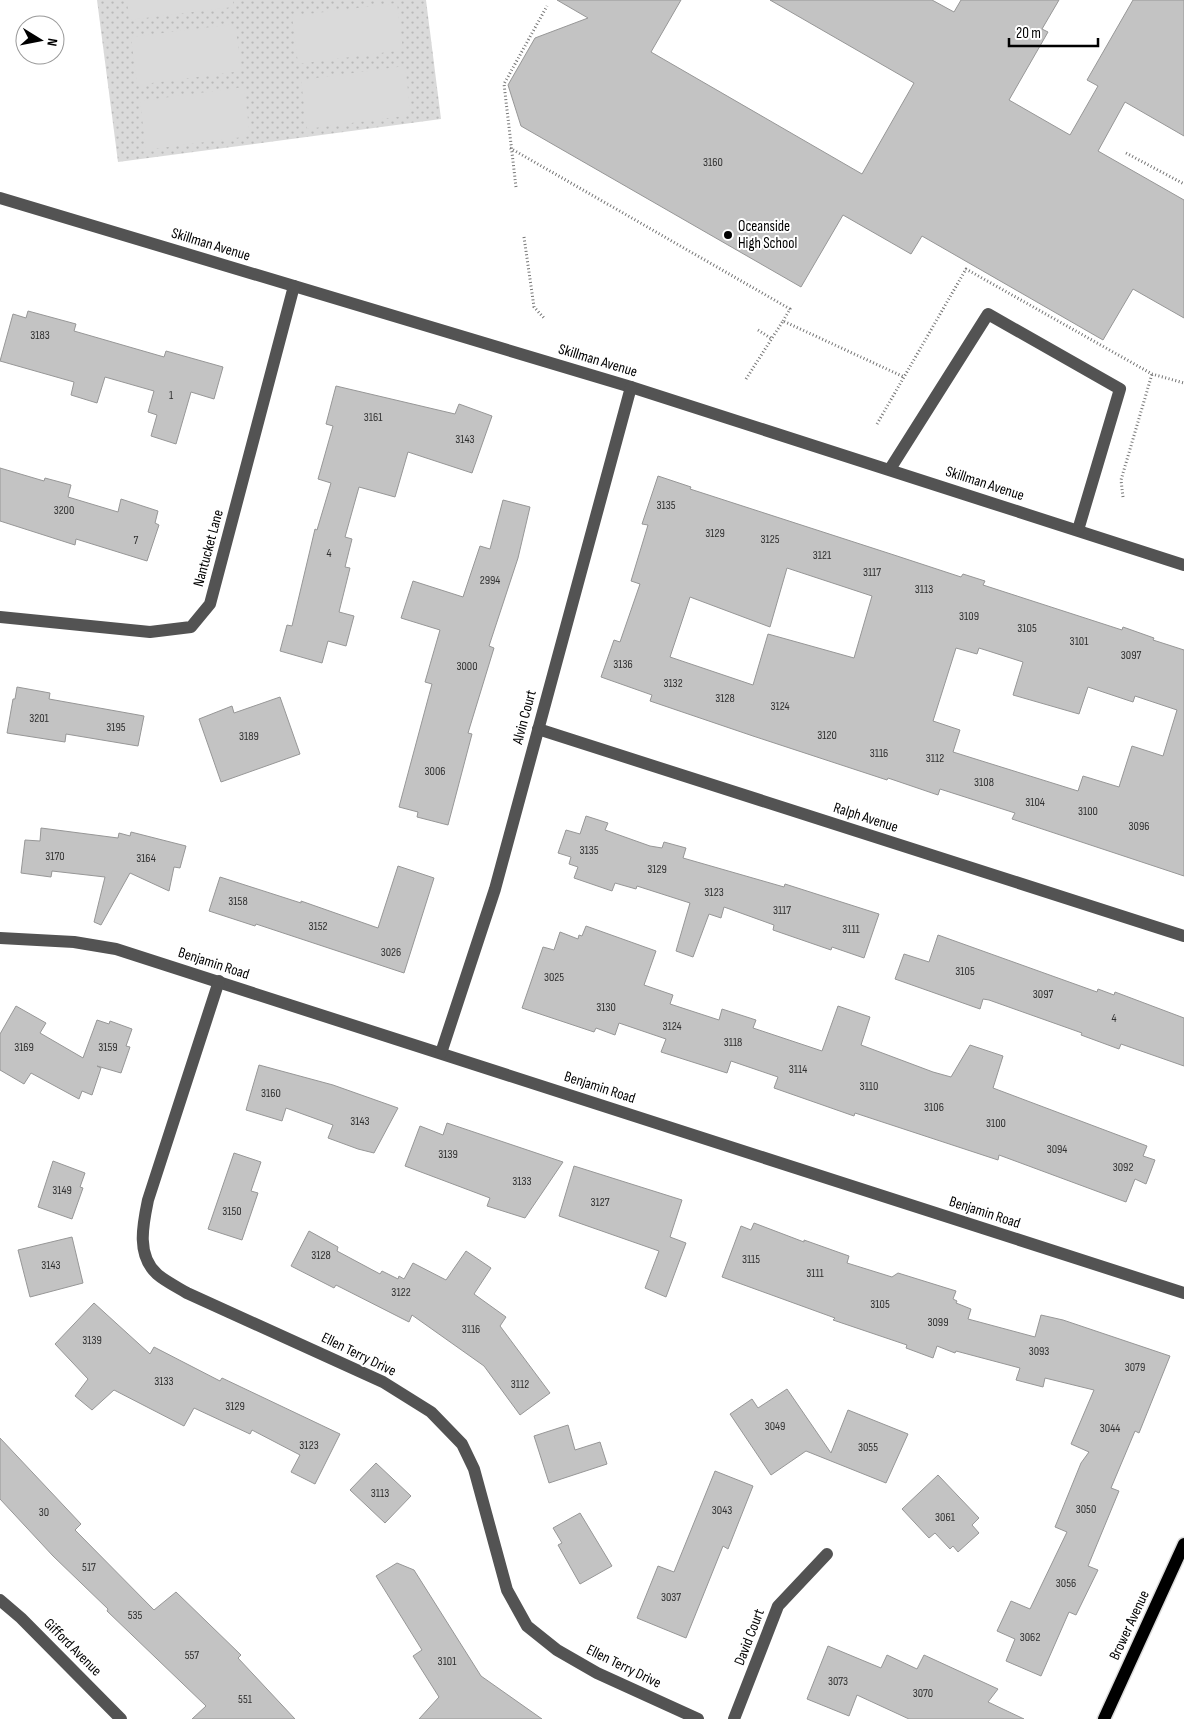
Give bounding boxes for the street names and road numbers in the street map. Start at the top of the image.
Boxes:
street label: Skillman Avenue [169,223,253,265]
street label: Skillman Avenue [556,339,640,381]
street label: Skillman Avenue [943,462,1026,505]
street label: Nantucket Lane [189,508,228,589]
street label: Alvin Court [508,687,541,747]
street label: Ralph Avenue [831,798,901,837]
street label: Benjamin Road [176,943,252,984]
street label: Benjamin Road [562,1067,638,1108]
street label: Benjamin Road [947,1192,1023,1233]
street label: Ellen Terry Drive [318,1328,399,1381]
street label: Brower Avenue [1105,1587,1154,1663]
street label: David Court [730,1606,769,1668]
street label: Gifford Avenue [40,1614,106,1680]
street label: Ellen Terry Drive [583,1640,664,1693]

